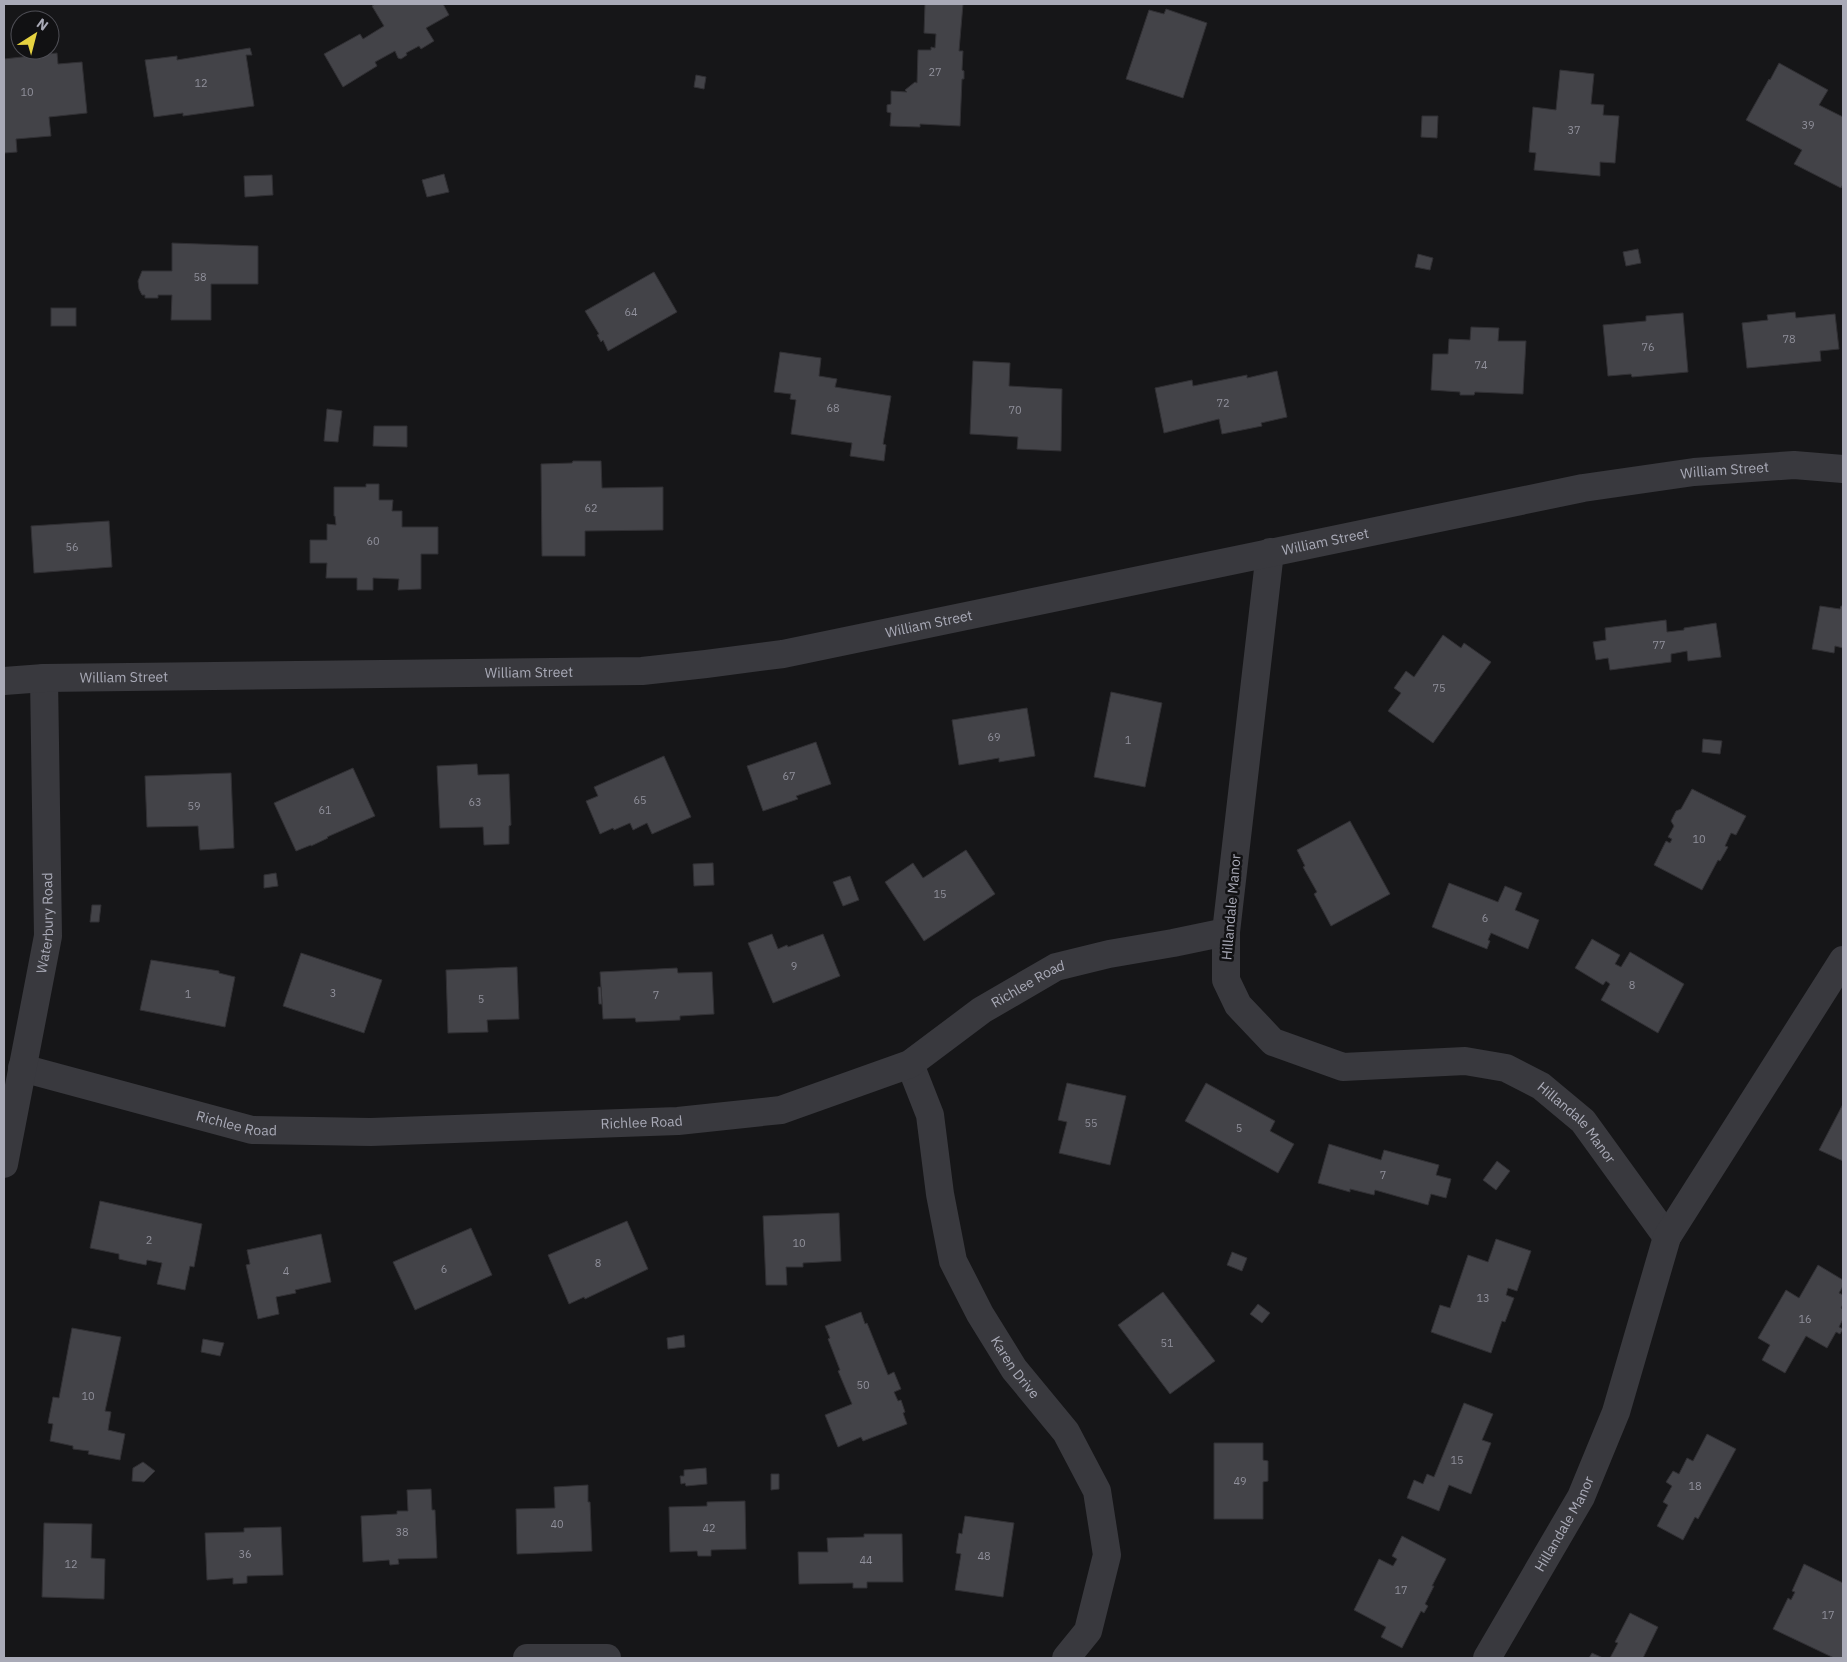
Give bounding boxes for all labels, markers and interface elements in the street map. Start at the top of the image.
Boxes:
north arrow [10,10,60,60]
text: N [33,14,52,35]
house number: 27 [928,65,942,79]
house number: 12 [194,76,208,90]
house number: 10 [20,85,34,99]
house number: 39 [1801,118,1815,132]
house number: 37 [1567,123,1581,137]
house number: 58 [193,270,207,284]
house number: 64 [624,305,638,319]
house number: 78 [1782,332,1796,346]
house number: 76 [1641,340,1655,354]
house number: 74 [1474,358,1488,372]
house number: 72 [1216,396,1230,410]
house number: 68 [826,401,840,415]
house number: 70 [1008,403,1022,417]
street label: William Street [1679,458,1769,483]
house number: 62 [584,501,598,515]
street label: William Street [1280,524,1371,559]
house number: 60 [366,534,380,548]
house number: 56 [65,540,79,554]
street label: William Street [884,606,974,642]
house number: 77 [1652,638,1666,652]
street label: William Street [484,663,573,682]
street label: William Street [80,668,168,687]
house number: 75 [1432,681,1446,695]
house number: 69 [987,730,1001,744]
house number: 1 [1125,733,1132,747]
house number: 67 [782,769,796,783]
house number: 65 [633,793,647,807]
house number: 63 [468,795,482,809]
house number: 59 [187,799,201,813]
house number: 61 [318,803,332,817]
house number: 10 [1692,832,1706,846]
street label: Hillandale Manor [1217,853,1245,961]
street label: Waterbury Road [32,872,57,975]
house number: 15 [933,887,947,901]
house number: 6 [1482,911,1488,925]
street label: Richlee Road [988,956,1066,1012]
house number: 9 [791,959,797,973]
house number: 8 [1629,978,1635,992]
house number: 3 [330,986,336,1000]
house number: 1 [185,987,192,1001]
house number: 7 [653,988,659,1002]
house number: 5 [478,992,484,1006]
street label: Hillandale Manor [1534,1078,1620,1167]
street label: Richlee Road [194,1106,277,1139]
street label: Richlee Road [600,1112,684,1133]
house number: 55 [1084,1116,1098,1130]
house number: 5 [1236,1121,1242,1135]
house number: 7 [1380,1168,1386,1182]
house number: 2 [146,1233,152,1247]
house number: 10 [792,1236,806,1250]
house number: 8 [595,1256,601,1270]
house number: 6 [441,1262,447,1276]
house number: 4 [283,1264,290,1278]
house number: 13 [1476,1291,1490,1305]
house number: 16 [1798,1312,1812,1326]
street label: Karen Drive [987,1333,1044,1402]
house number: 51 [1160,1336,1174,1350]
house number: 50 [856,1378,870,1392]
house number: 10 [81,1389,95,1403]
house number: 15 [1450,1453,1464,1467]
street label: Hillandale Manor [1530,1473,1598,1575]
house number: 49 [1233,1474,1247,1488]
house number: 18 [1688,1479,1702,1493]
house number: 40 [550,1517,564,1531]
house number: 42 [702,1521,716,1535]
house number: 38 [395,1525,409,1539]
house number: 36 [238,1547,252,1561]
house number: 48 [977,1549,991,1563]
house number: 44 [859,1553,873,1567]
house number: 12 [64,1557,78,1571]
house number: 17 [1394,1583,1408,1597]
house number: 17 [1821,1608,1835,1622]

